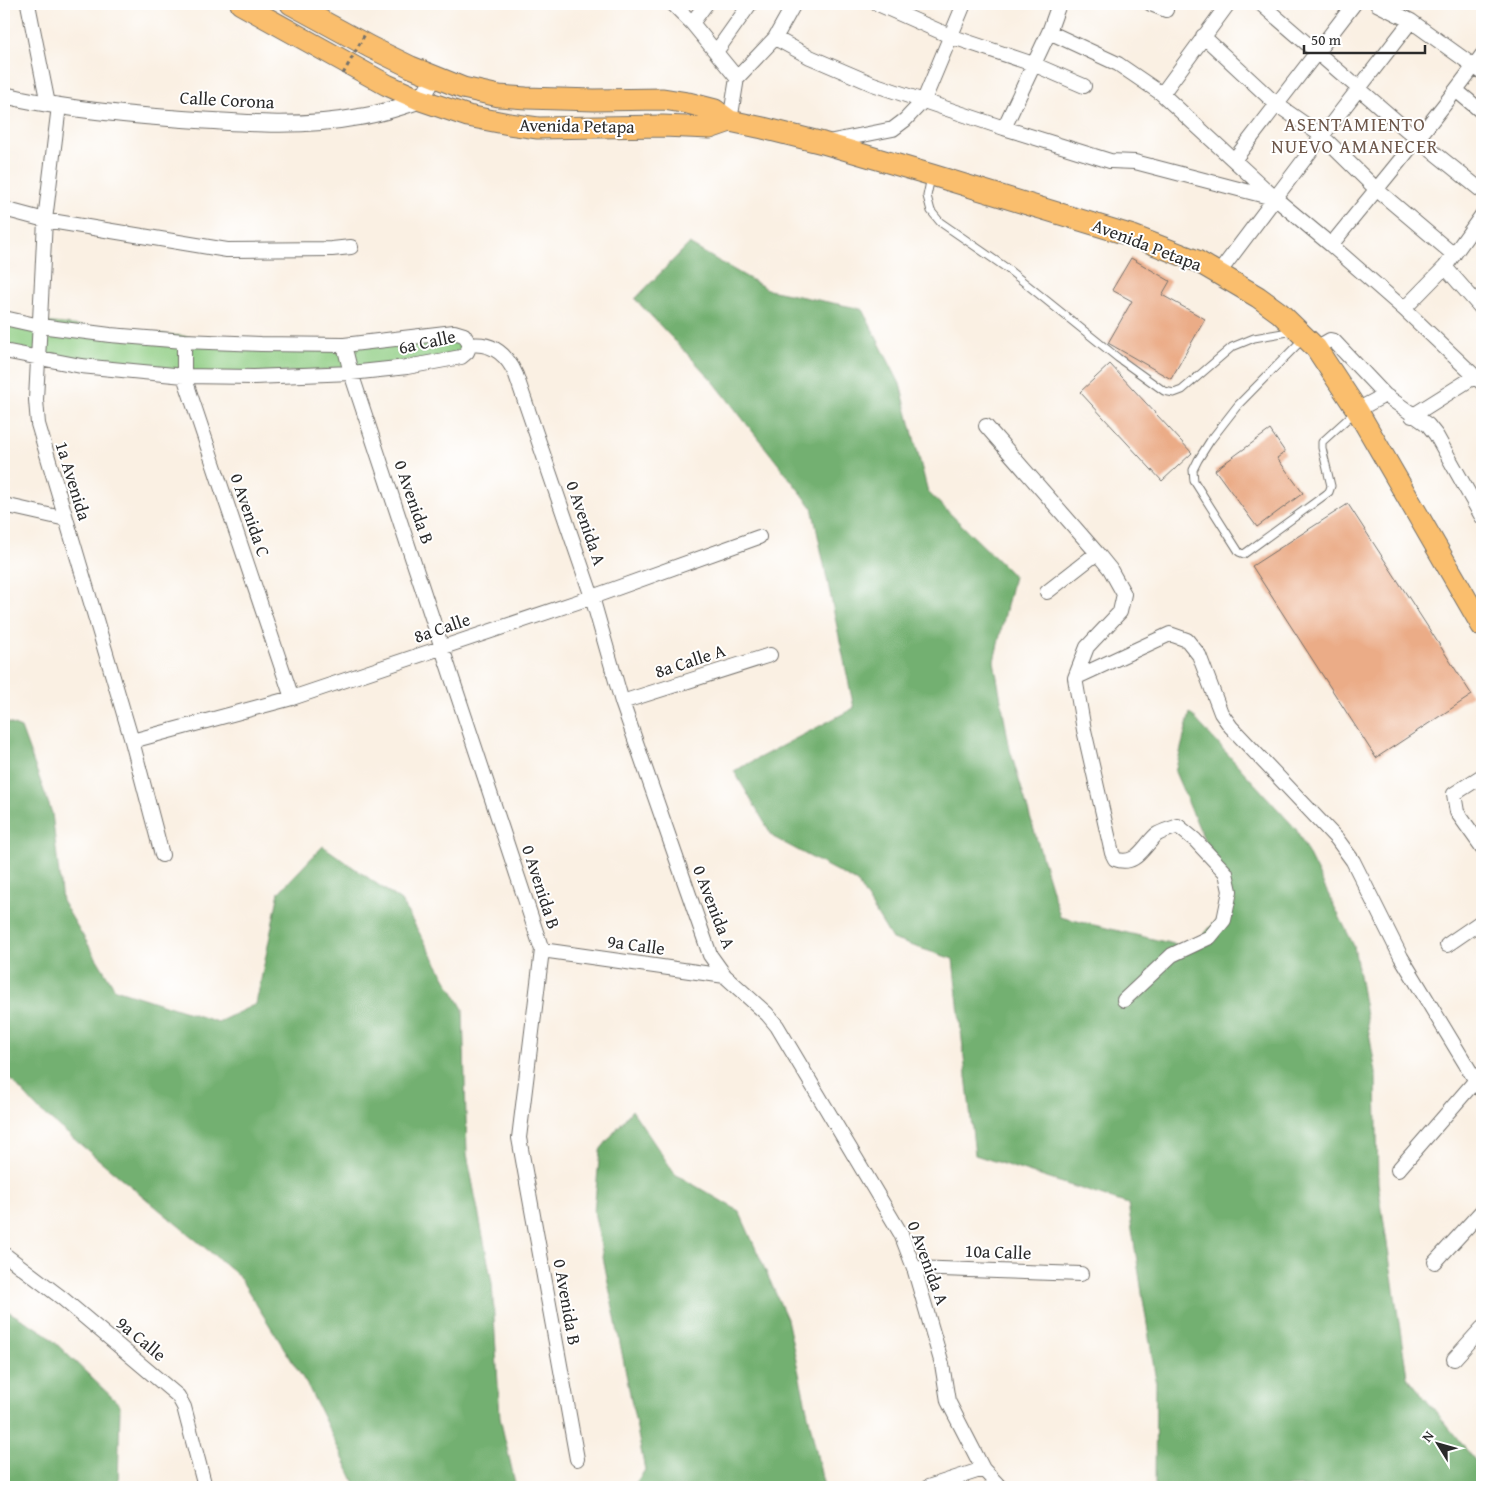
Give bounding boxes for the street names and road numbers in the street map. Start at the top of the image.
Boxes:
street label: Calle Corona [179,84,276,115]
street label: Avenida Petapa [519,111,635,140]
street label: Avenida Petapa [1088,211,1206,278]
street label: 6a Calle [396,322,458,361]
street label: 1a Avenida [49,438,98,524]
street label: 0 Avenida B [388,456,441,547]
street label: 0 Avenida C [224,469,277,560]
street label: 0 Avenida A [559,477,614,569]
street label: 8a Calle [410,605,474,650]
street label: 8a Calle A [651,636,729,685]
street label: 0 Avenida B [515,841,568,932]
street label: 0 Avenida A [686,861,743,953]
street label: 9a Calle [605,927,667,962]
street label: 0 Avenida A [901,1217,956,1309]
street label: 10a Calle [964,1237,1032,1266]
street label: 0 Avenida B [547,1257,588,1347]
street label: 9a Calle [110,1310,172,1368]

